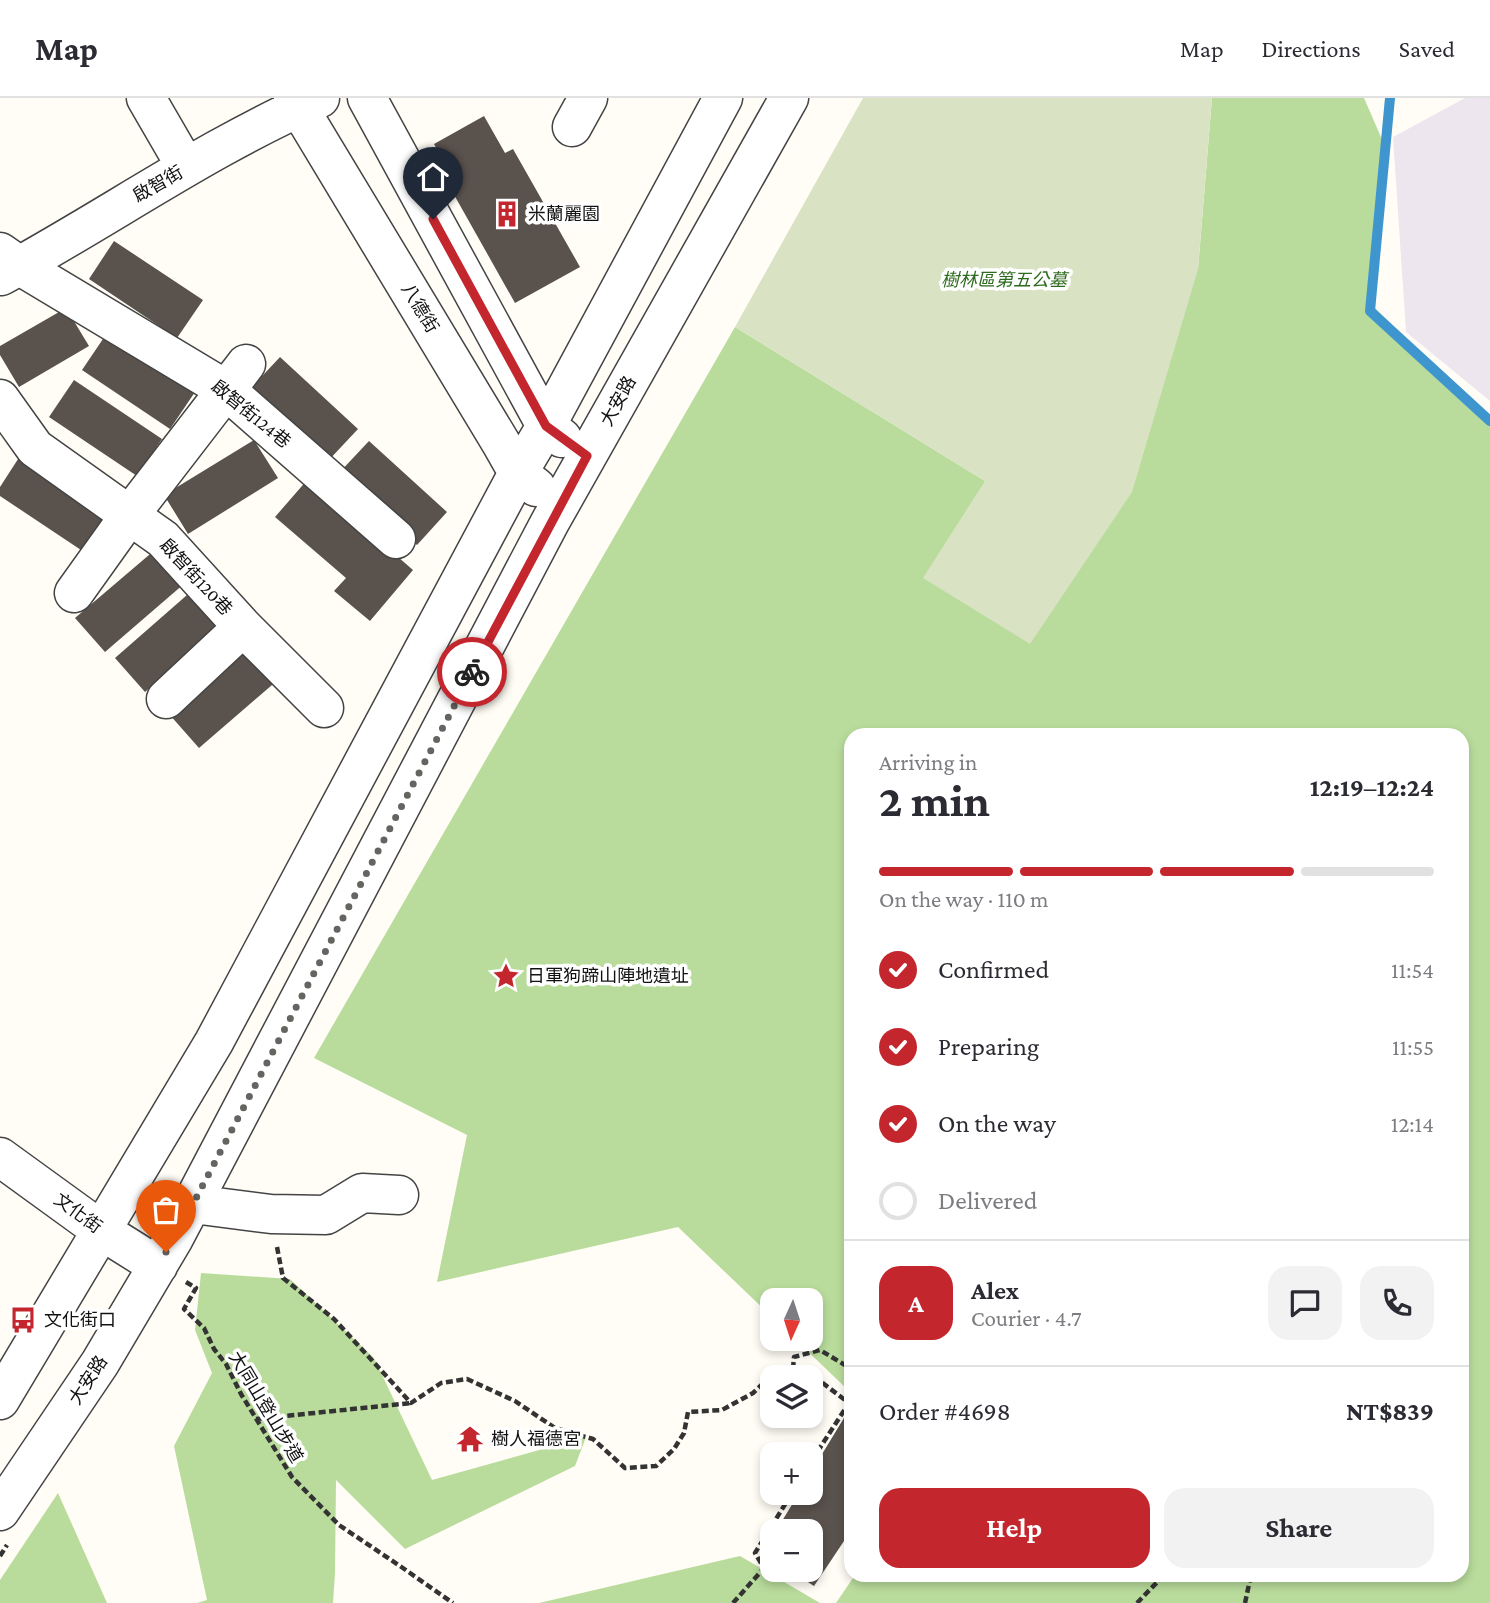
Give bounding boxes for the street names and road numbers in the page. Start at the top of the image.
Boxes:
street label: 啟智街 [130,162,186,206]
street label: 八德街 [398,280,442,336]
street label: 大安路 [596,373,640,429]
street label: 啟智街124巷 [208,376,294,452]
street label: 啟智街120巷 [156,535,236,619]
street label: 文化街 [50,1189,106,1237]
street label: 大同山登山步道 [225,1348,307,1466]
street label: 大安路 [65,1352,111,1408]

